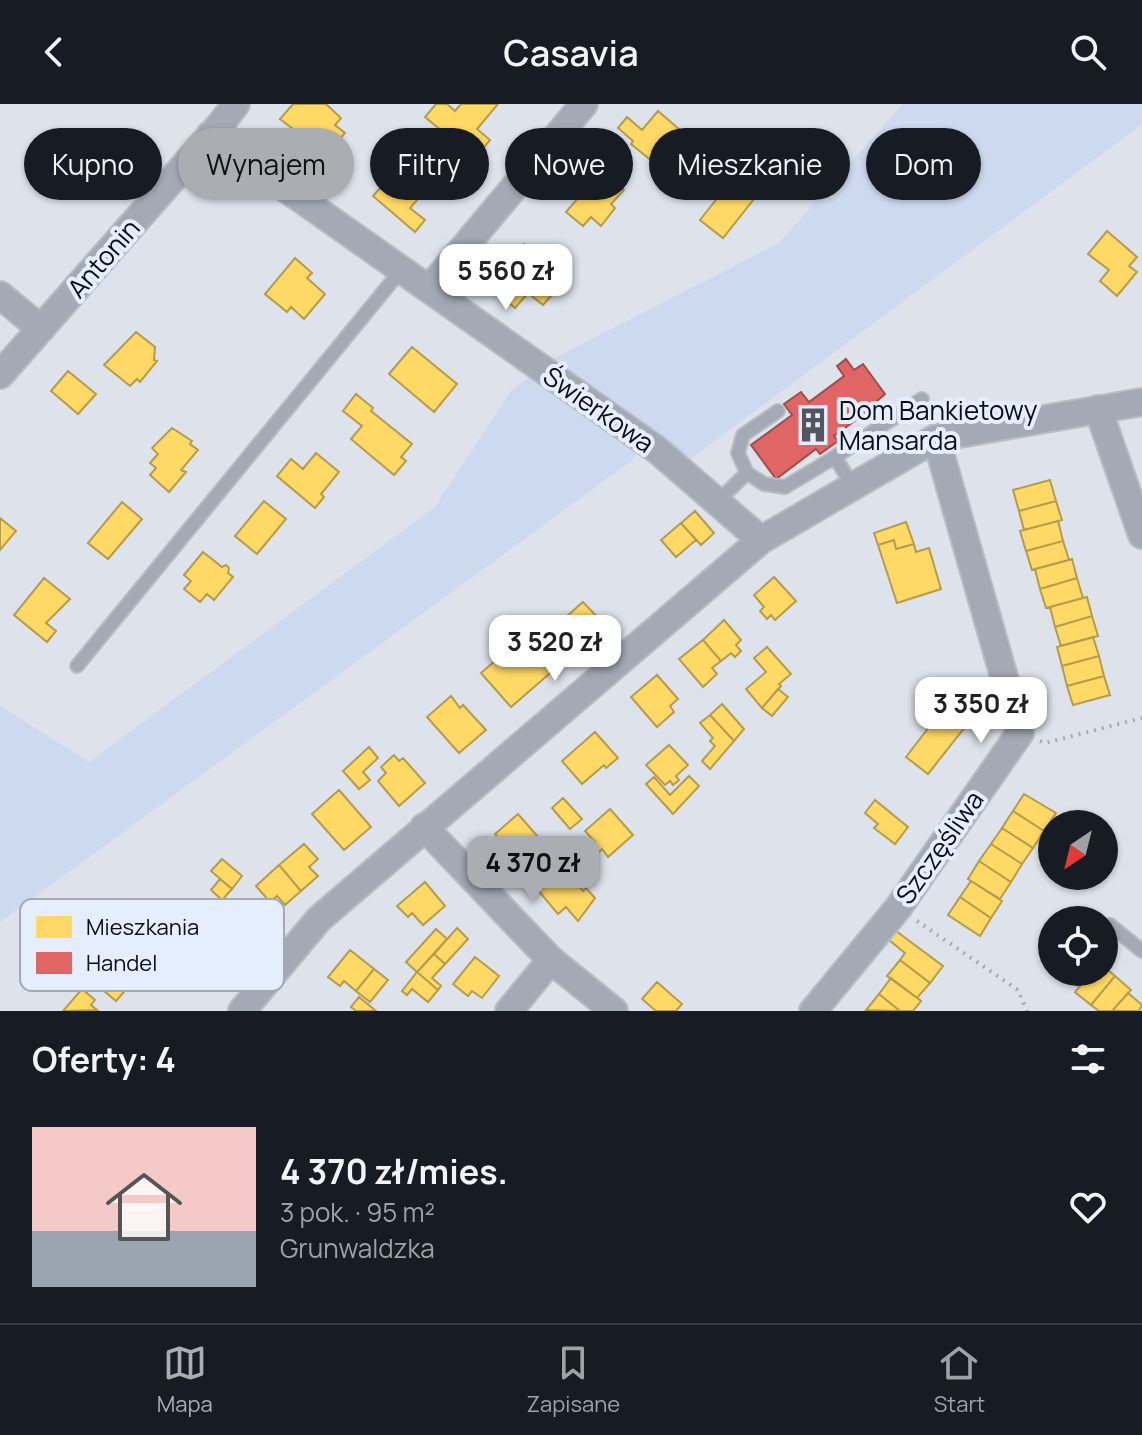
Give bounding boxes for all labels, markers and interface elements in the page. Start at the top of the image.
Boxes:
text: Casavia [503,28,639,77]
icon: back [32,30,76,74]
icon: search [1066,30,1110,74]
chip: Kupno [24,128,162,200]
chip: Wynajem [178,128,354,200]
chip: Filtry [370,128,489,200]
chip: Nowe [505,128,633,200]
chip: Mieszkanie [649,128,850,200]
chip: Dom [866,128,981,200]
street label: Antonin [59,211,147,305]
pin: 5 560 zł [423,244,589,312]
text: 5 560 zł [457,252,555,288]
street label: Świerkowa [536,358,662,460]
place label: Dom Bankietowy Mansarda [839,392,1038,458]
building icon: Dom Bankietowy Mansarda [794,406,832,444]
pin: 3 520 zł [472,615,638,683]
text: 3 520 zł [507,623,603,659]
pin: 3 350 zł [898,677,1064,745]
text: 3 350 zł [933,685,1029,721]
street label: Szczęśliwa [887,783,991,911]
north arrow [1038,810,1118,890]
map controls [1038,810,1118,986]
pin: 4 370 zł [450,836,616,904]
text: 4 370 zł [485,844,581,880]
legend [20,899,284,991]
button: locate [1038,906,1118,986]
text: Mieszkania [86,912,199,942]
text: Handel [86,948,157,978]
text: Oferty: 4 [32,1036,176,1082]
icon: filters [1066,1037,1110,1081]
text: 4 370 zł/mies. [280,1148,508,1194]
icon: home [96,1159,192,1255]
icon: heart [1066,1185,1110,1229]
text: 3 pok. · 95 m² [280,1194,435,1230]
text: Grunwaldzka [280,1230,435,1266]
tab: Mapa [157,1341,213,1419]
tab: Zapisane [527,1341,620,1419]
tab: Start [934,1341,985,1419]

